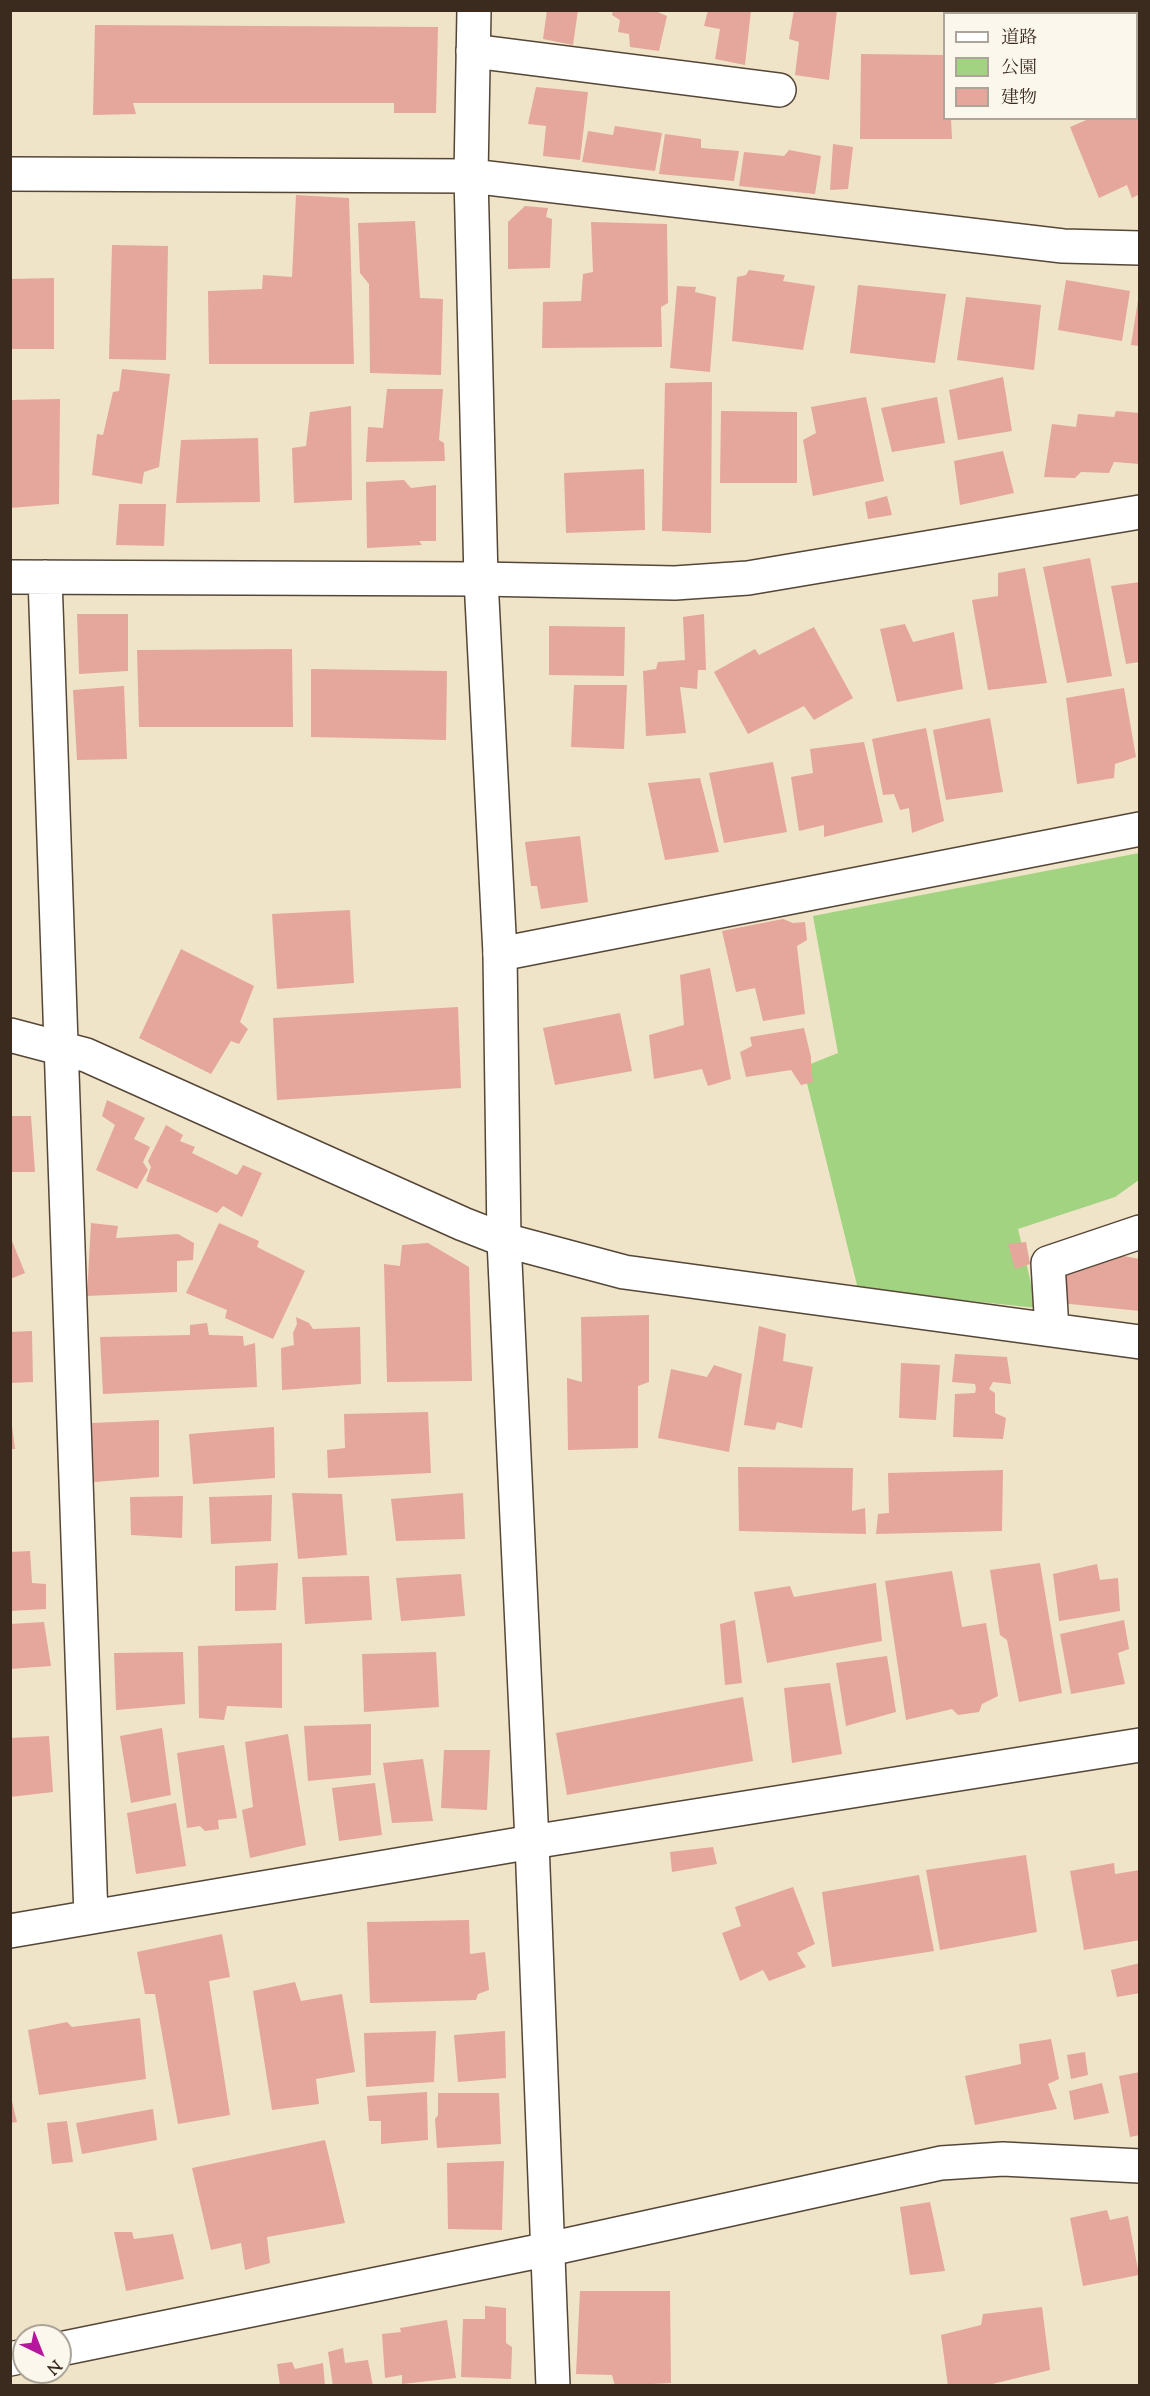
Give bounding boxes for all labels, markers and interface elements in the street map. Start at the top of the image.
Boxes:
legend [943,12,1138,120]
text: 道路 [1001,26,1037,52]
text: 公園 [1001,56,1037,82]
text: 建物 [1001,86,1037,112]
north arrow [12,2324,72,2384]
text: N [41,2353,66,2379]

